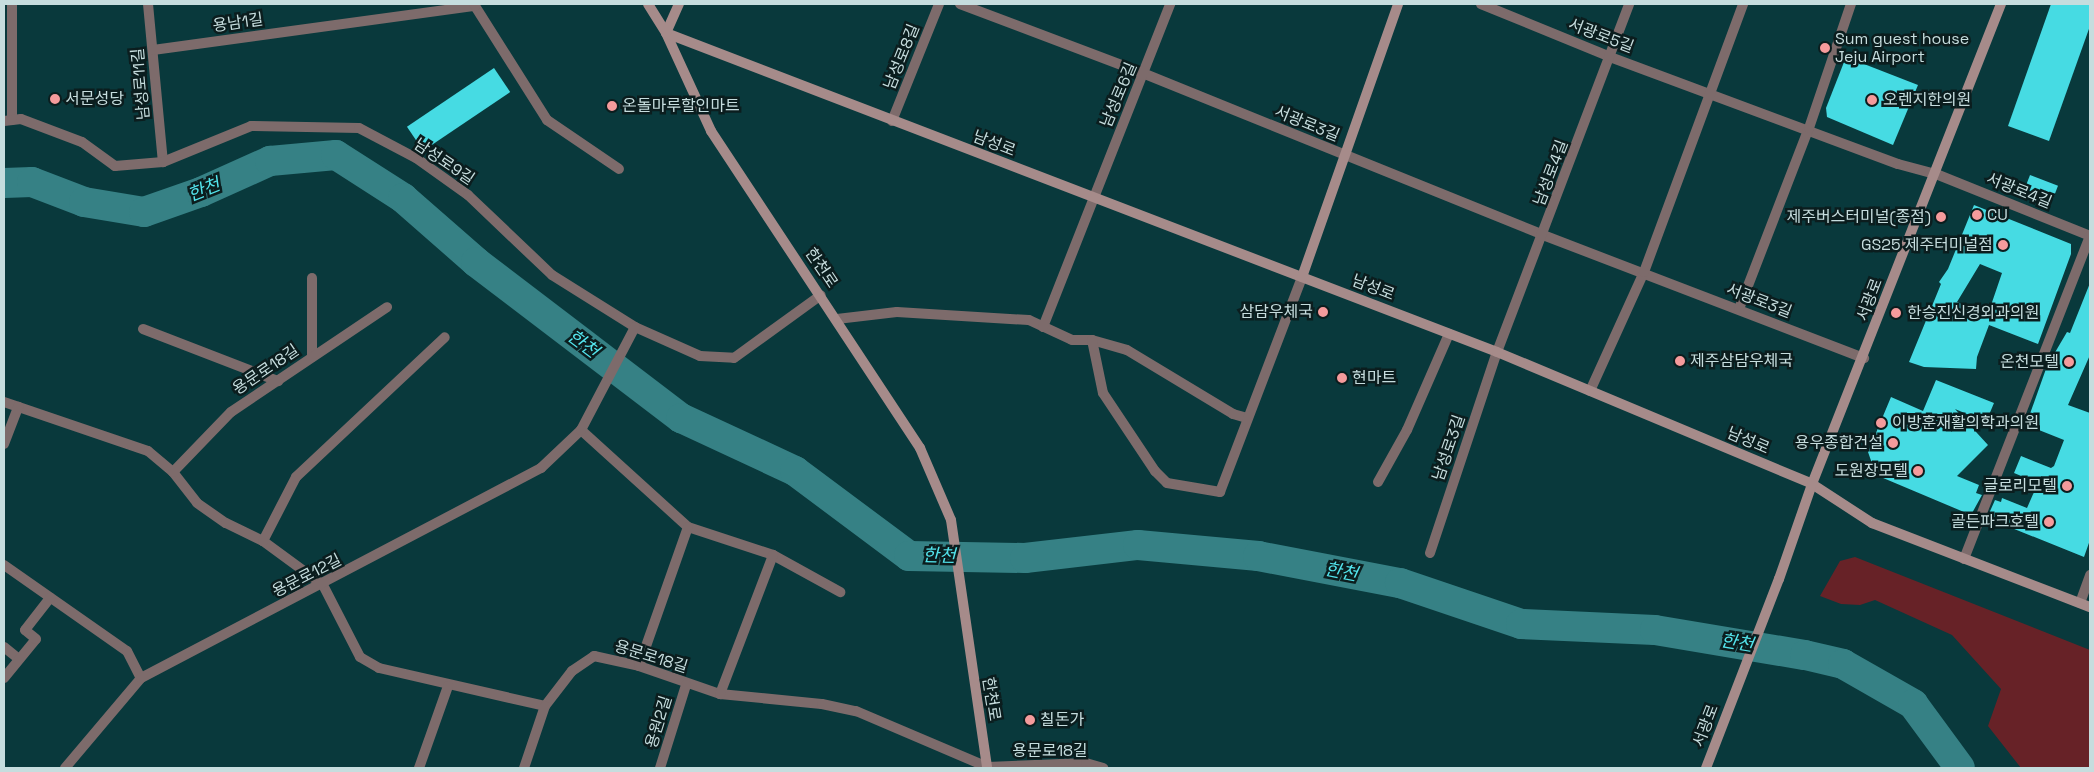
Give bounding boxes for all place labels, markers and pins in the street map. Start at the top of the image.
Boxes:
place label: Sum guest house Jeju Airport [1835,29,1969,67]
marker: Sum guest house Jeju Airport [1819,42,1831,54]
place label: 서문성당 [65,89,124,109]
place label: 오렌지한의원 [1883,90,1971,110]
marker: 서문성당 [49,93,61,105]
marker: 오렌지한의원 [1865,93,1879,107]
place label: 온돌마루할인마트 [622,96,740,116]
marker: 온돌마루할인마트 [606,100,618,112]
place label: CU [1987,205,2008,225]
place label: 제주버스터미널(종점) [1786,207,1931,227]
marker: CU [1971,209,1983,221]
marker: 제주버스터미널(종점) [1935,211,1947,223]
place label: GS25 제주터미널점 [1861,235,1993,255]
marker: GS25 제주터미널점 [1997,239,2009,251]
place label: 삼담우체국 [1239,302,1313,322]
place label: 한승진신경외과의원 [1907,303,2039,323]
marker: 삼담우체국 [1317,306,1329,318]
marker: 한승진신경외과의원 [1889,306,1903,320]
place label: 제주삼담우체국 [1690,351,1793,371]
place label: 온천모텔 [2000,352,2059,372]
marker: 제주삼담우체국 [1674,355,1686,367]
marker: 온천모텔 [2063,356,2075,368]
place label: 현마트 [1352,368,1396,388]
marker: 현마트 [1336,372,1348,384]
place label: 이방훈재활의학과의원 [1892,413,2039,433]
marker: 이방훈재활의학과의원 [1874,416,1888,430]
place label: 용우종합건설 [1795,433,1883,453]
marker: 용우종합건설 [1887,437,1899,449]
place label: 도원장모텔 [1834,461,1908,481]
marker: 도원장모텔 [1912,465,1924,477]
place label: 글로리모텔 [1983,476,2057,496]
marker: 글로리모텔 [2061,480,2073,492]
place label: 골든파크호텔 [1951,512,2039,532]
marker: 골든파크호텔 [2043,516,2055,528]
place label: 칠돈가 [1040,710,1084,730]
marker: 칠돈가 [1024,714,1036,726]

